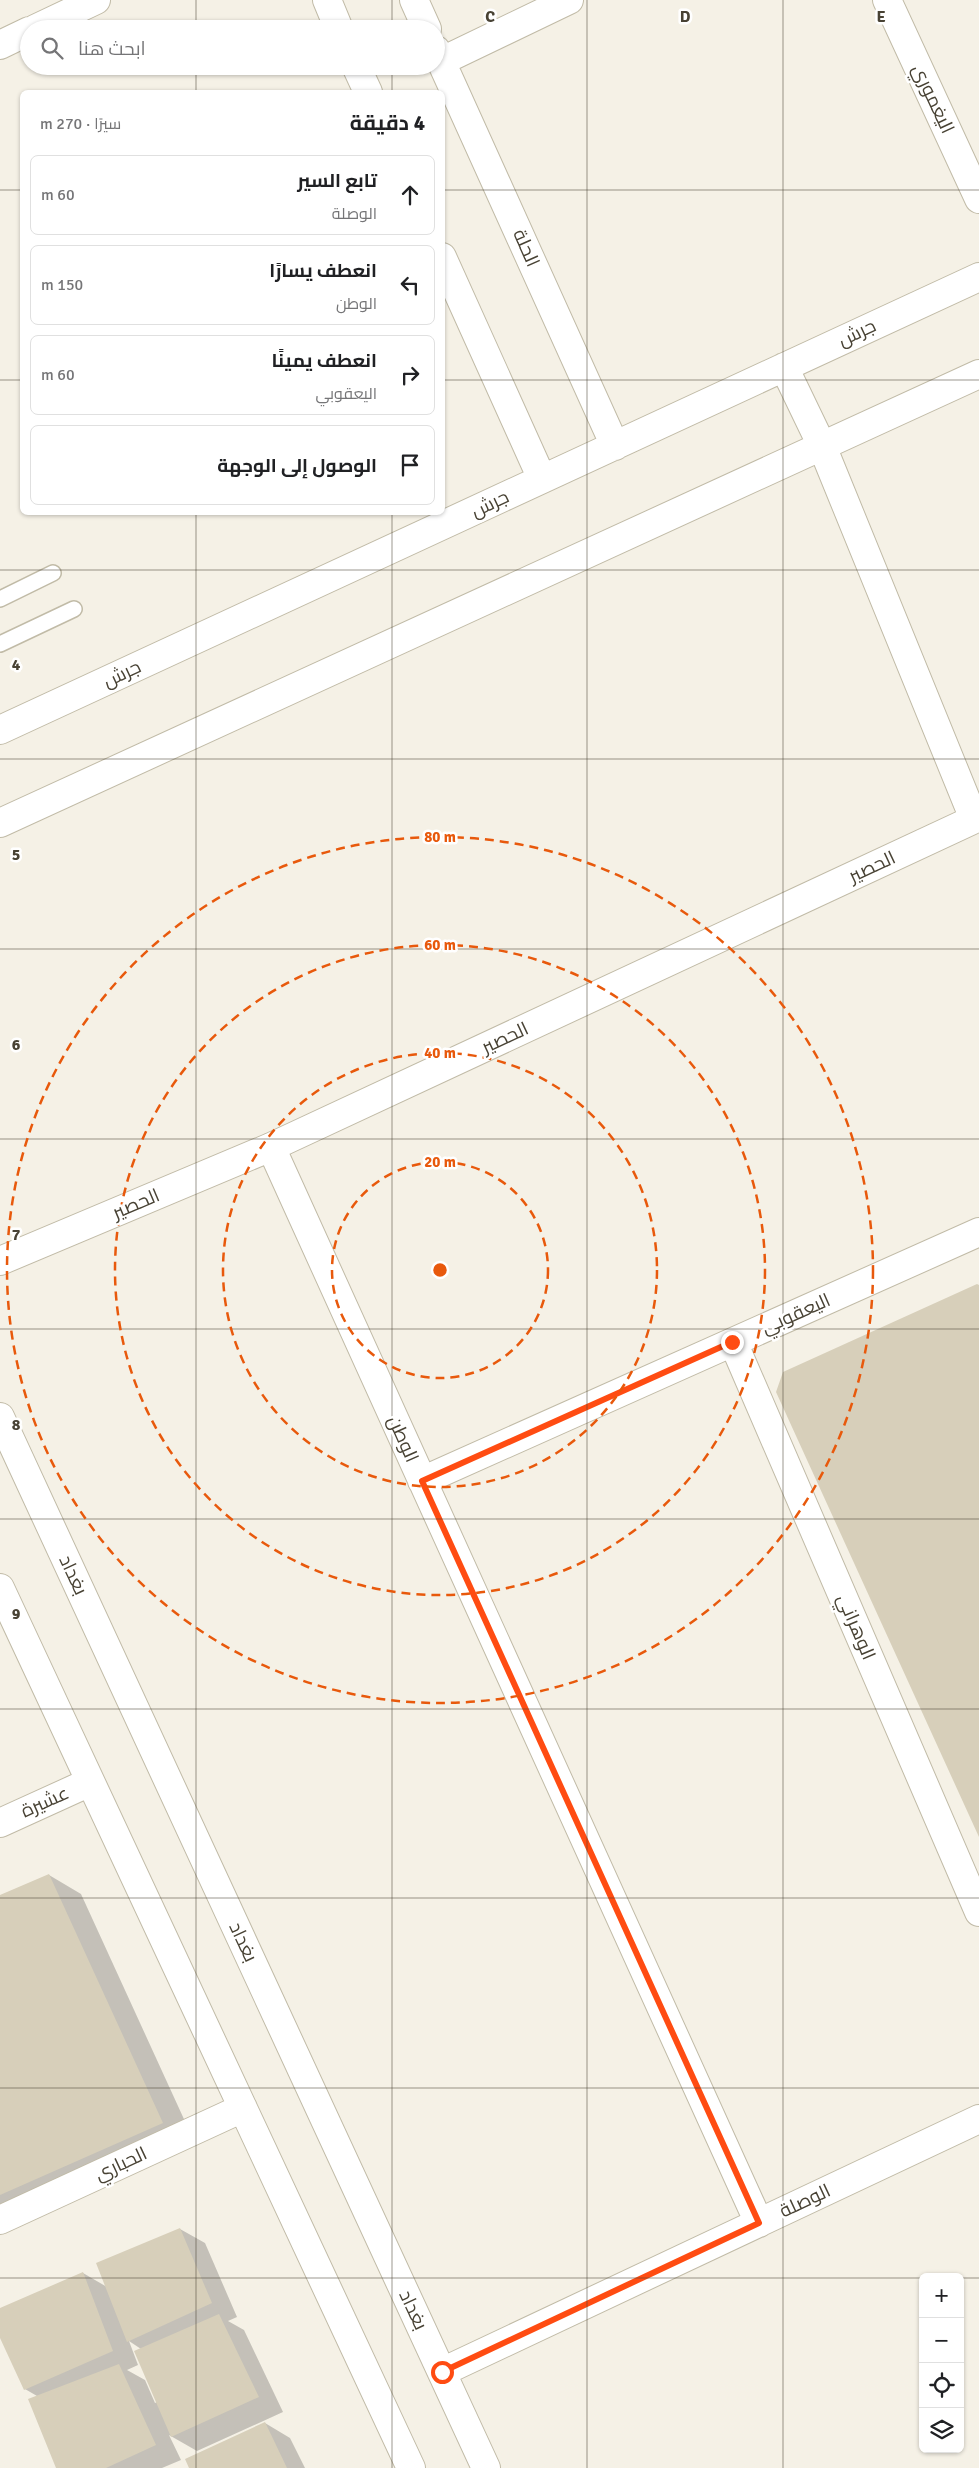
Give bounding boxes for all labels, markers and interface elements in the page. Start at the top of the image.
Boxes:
text: C [485,7,495,27]
text: D [680,7,691,27]
text: E [876,7,886,27]
search box [20,20,445,75]
icon: search [38,34,66,62]
text: ابحث هنا [78,37,146,61]
street label: اليغموري [905,60,959,138]
text: 4 دقيقة [350,110,425,136]
text: سيرًا · 270 m [40,114,121,134]
text: تابع السير [297,169,377,193]
icon: ahead [396,181,424,209]
text: 60 m [41,185,75,205]
text: الوصلة [332,204,377,224]
street label: الحلة [507,225,545,271]
text: انعطف يسارًا [269,259,377,283]
icon: left [396,271,424,299]
text: 150 m [41,275,83,295]
text: الوطن [336,294,377,314]
street label: جرش [834,314,880,352]
text: انعطف يمينًا [272,349,377,373]
icon: right [396,361,424,389]
text: 60 m [41,365,75,385]
text: اليعقوبي [316,384,377,404]
icon: arrive [396,451,424,479]
text: الوصول إلى الوجهة [217,454,377,478]
street label: جرش [467,485,513,523]
text: 4 [12,655,21,675]
street label: جرش [99,655,145,693]
text: 80 m [424,828,456,846]
text: 5 [12,845,20,865]
street label: الحصير [844,846,899,889]
text: 60 m [424,936,456,954]
street label: الحصير [477,1017,532,1060]
text: 6 [12,1035,21,1055]
text: 40 m [424,1044,456,1062]
text: 20 m [424,1153,456,1171]
street label: الحصير [108,1183,163,1225]
text: 7 [12,1225,21,1245]
centre of rings [431,1261,449,1279]
street label: اليعقوبي [758,1288,835,1342]
route end [721,1331,744,1354]
street label: الوطن [382,1412,424,1466]
text: 8 [12,1415,21,1435]
street label: بغداد [53,1551,93,1599]
street label: الوهراني [830,1590,881,1664]
text: 9 [12,1604,21,1624]
street label: عشيرة [17,1781,73,1823]
street label: بغداد [223,1918,263,1966]
street label: الحباري [91,2141,152,2188]
street label: الوصلة [776,2179,834,2223]
map controls [919,2273,964,2453]
button: + [919,2273,964,2318]
street label: بغداد [393,2286,433,2334]
button: − [919,2318,964,2363]
route start [431,2361,454,2384]
button: locate [919,2363,964,2408]
button: layers [919,2408,964,2453]

